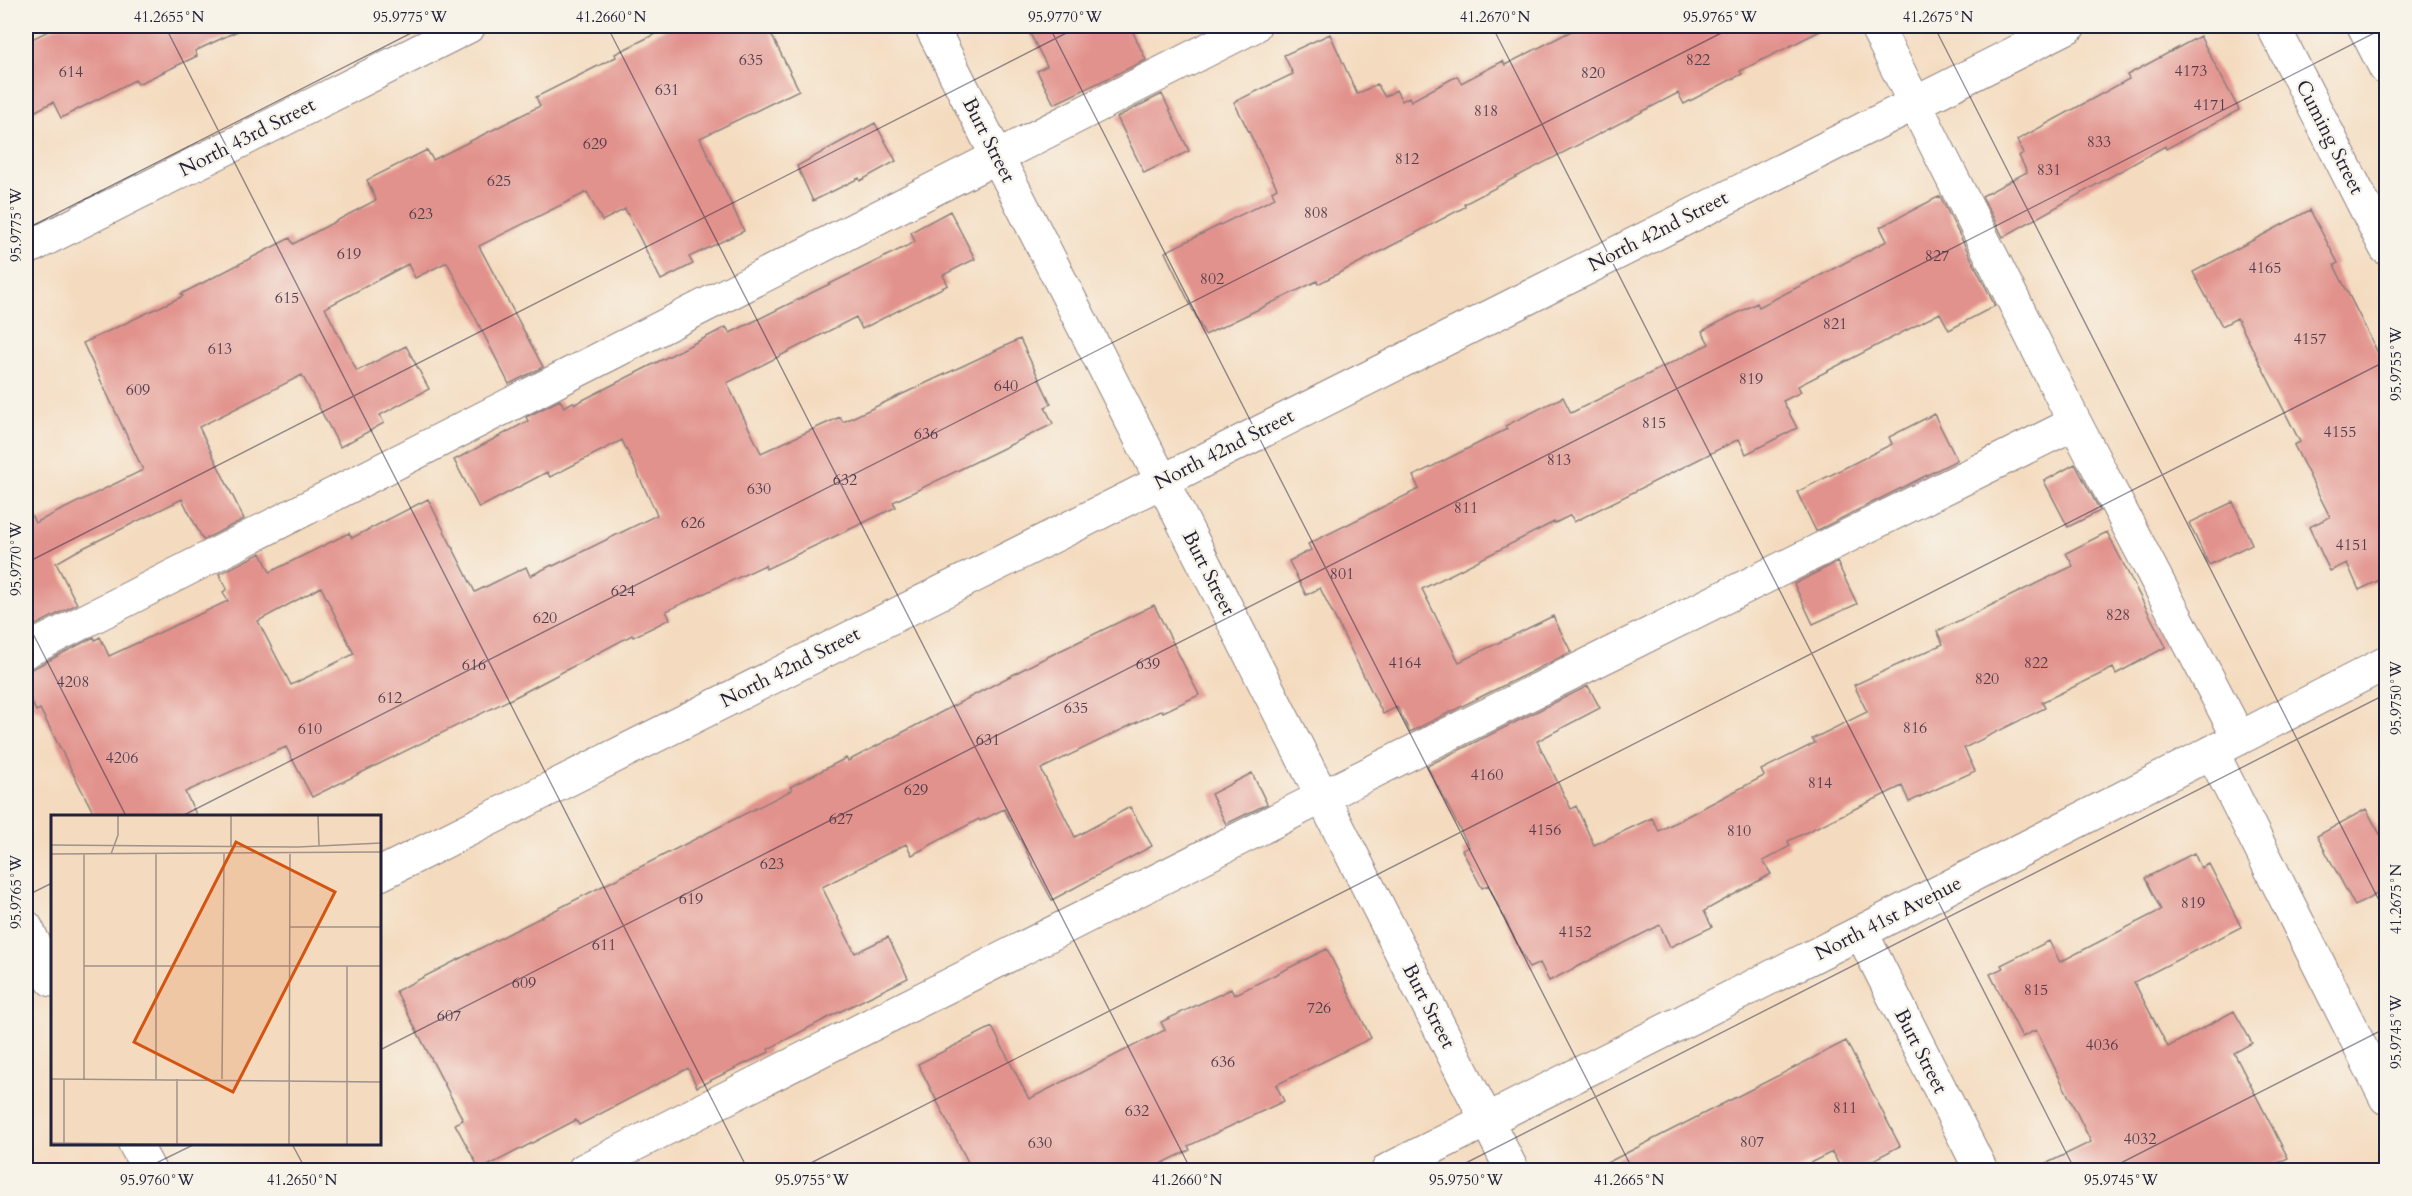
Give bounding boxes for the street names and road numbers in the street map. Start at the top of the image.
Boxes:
street label: Cuming Street [2290,75,2371,199]
street label: North 43rd Street [174,91,320,183]
street label: Burt Street [956,93,1022,188]
street label: North 42nd Street [1583,184,1733,278]
street label: North 42nd Street [1149,402,1299,496]
street label: Burt Street [1176,526,1242,621]
street label: North 42nd Street [715,620,865,714]
street label: North 41st Avenue [1810,869,1966,967]
street label: Burt Street [1396,959,1462,1054]
street label: Burt Street [1888,1004,1954,1099]

